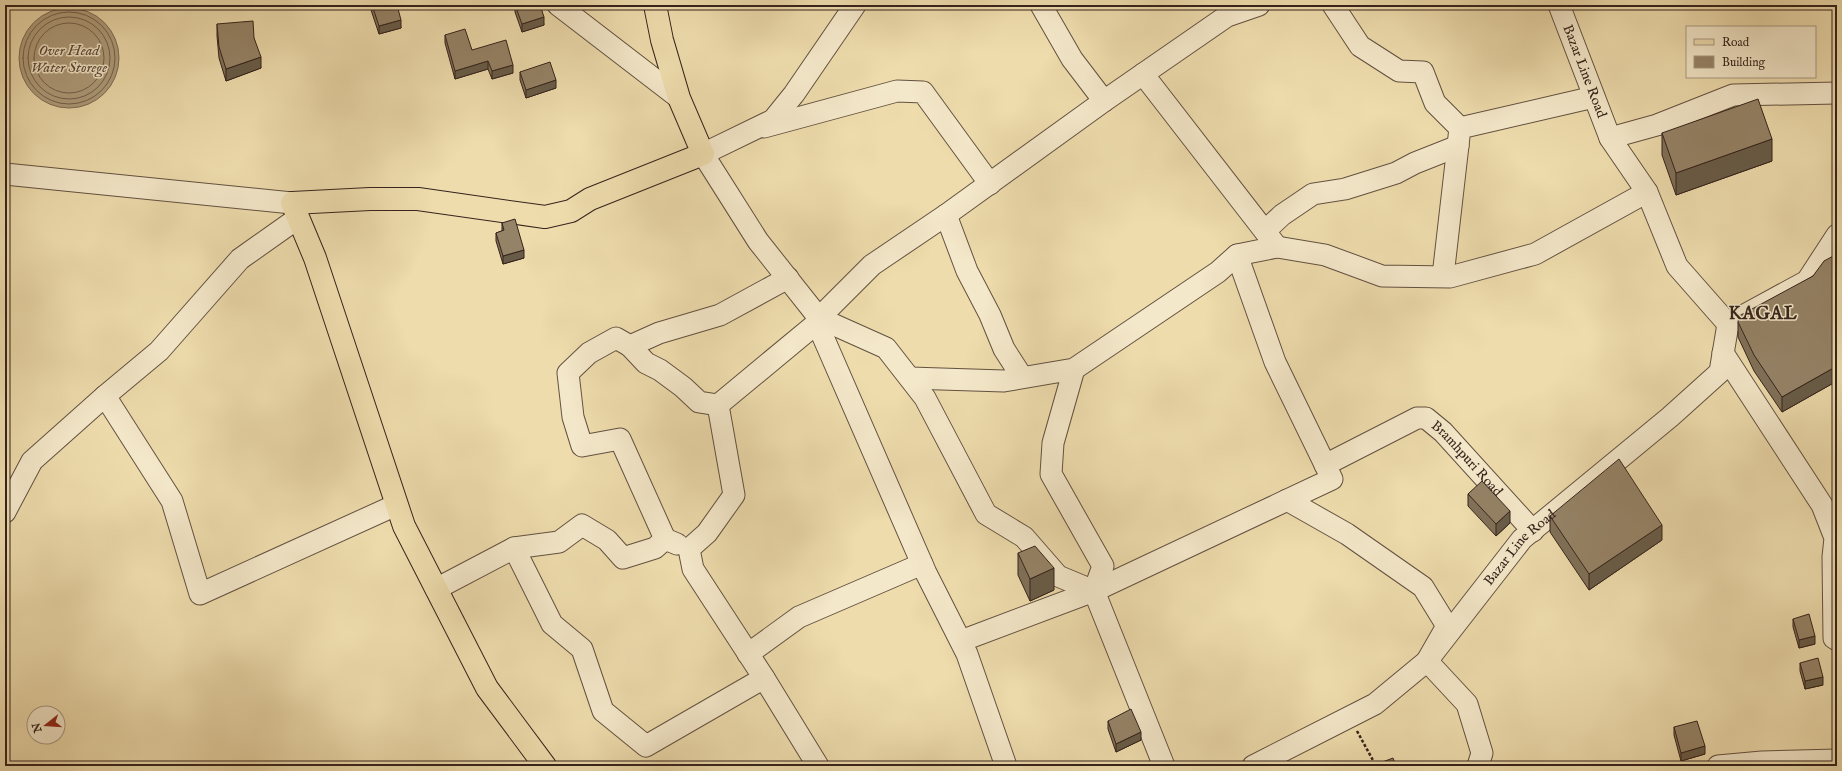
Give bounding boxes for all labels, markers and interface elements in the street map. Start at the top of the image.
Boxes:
street label: Bazar Line Road [1558,22,1611,121]
legend [1686,26,1816,78]
text: Road [1722,35,1750,50]
water label: Over Head Water Storege [31,41,107,78]
text: Building [1722,55,1766,70]
district label: KAGAL [1728,303,1798,326]
street label: Bramhpuri Road [1427,417,1507,501]
street label: Bazar Line Road [1480,505,1560,589]
north arrow [26,705,66,745]
text: N [29,721,46,735]

